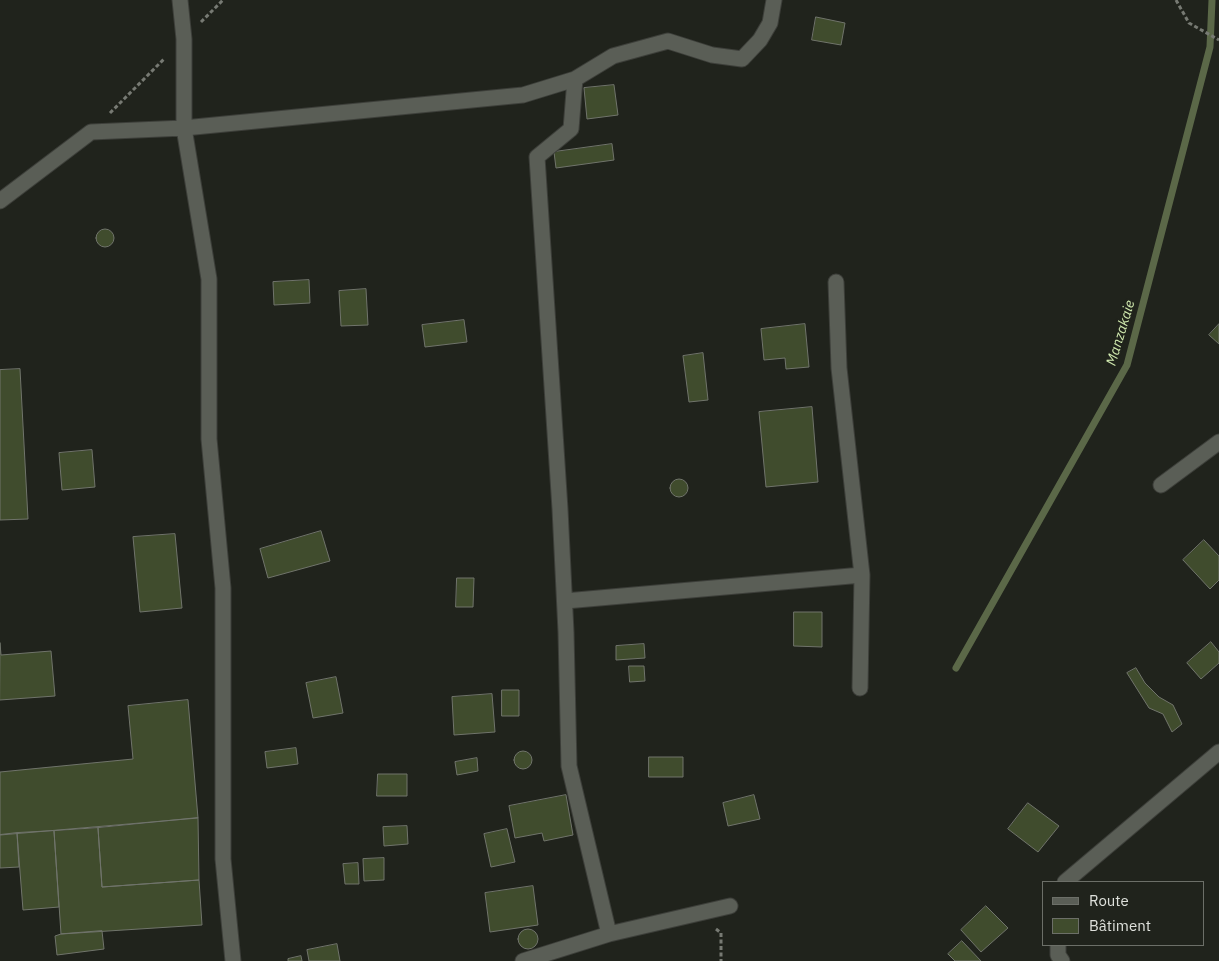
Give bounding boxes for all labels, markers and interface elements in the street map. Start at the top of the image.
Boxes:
water label: Manzakaie [1103,298,1139,368]
legend [1042,881,1204,946]
text: Route [1089,891,1129,910]
text: Bâtiment [1089,916,1151,935]

